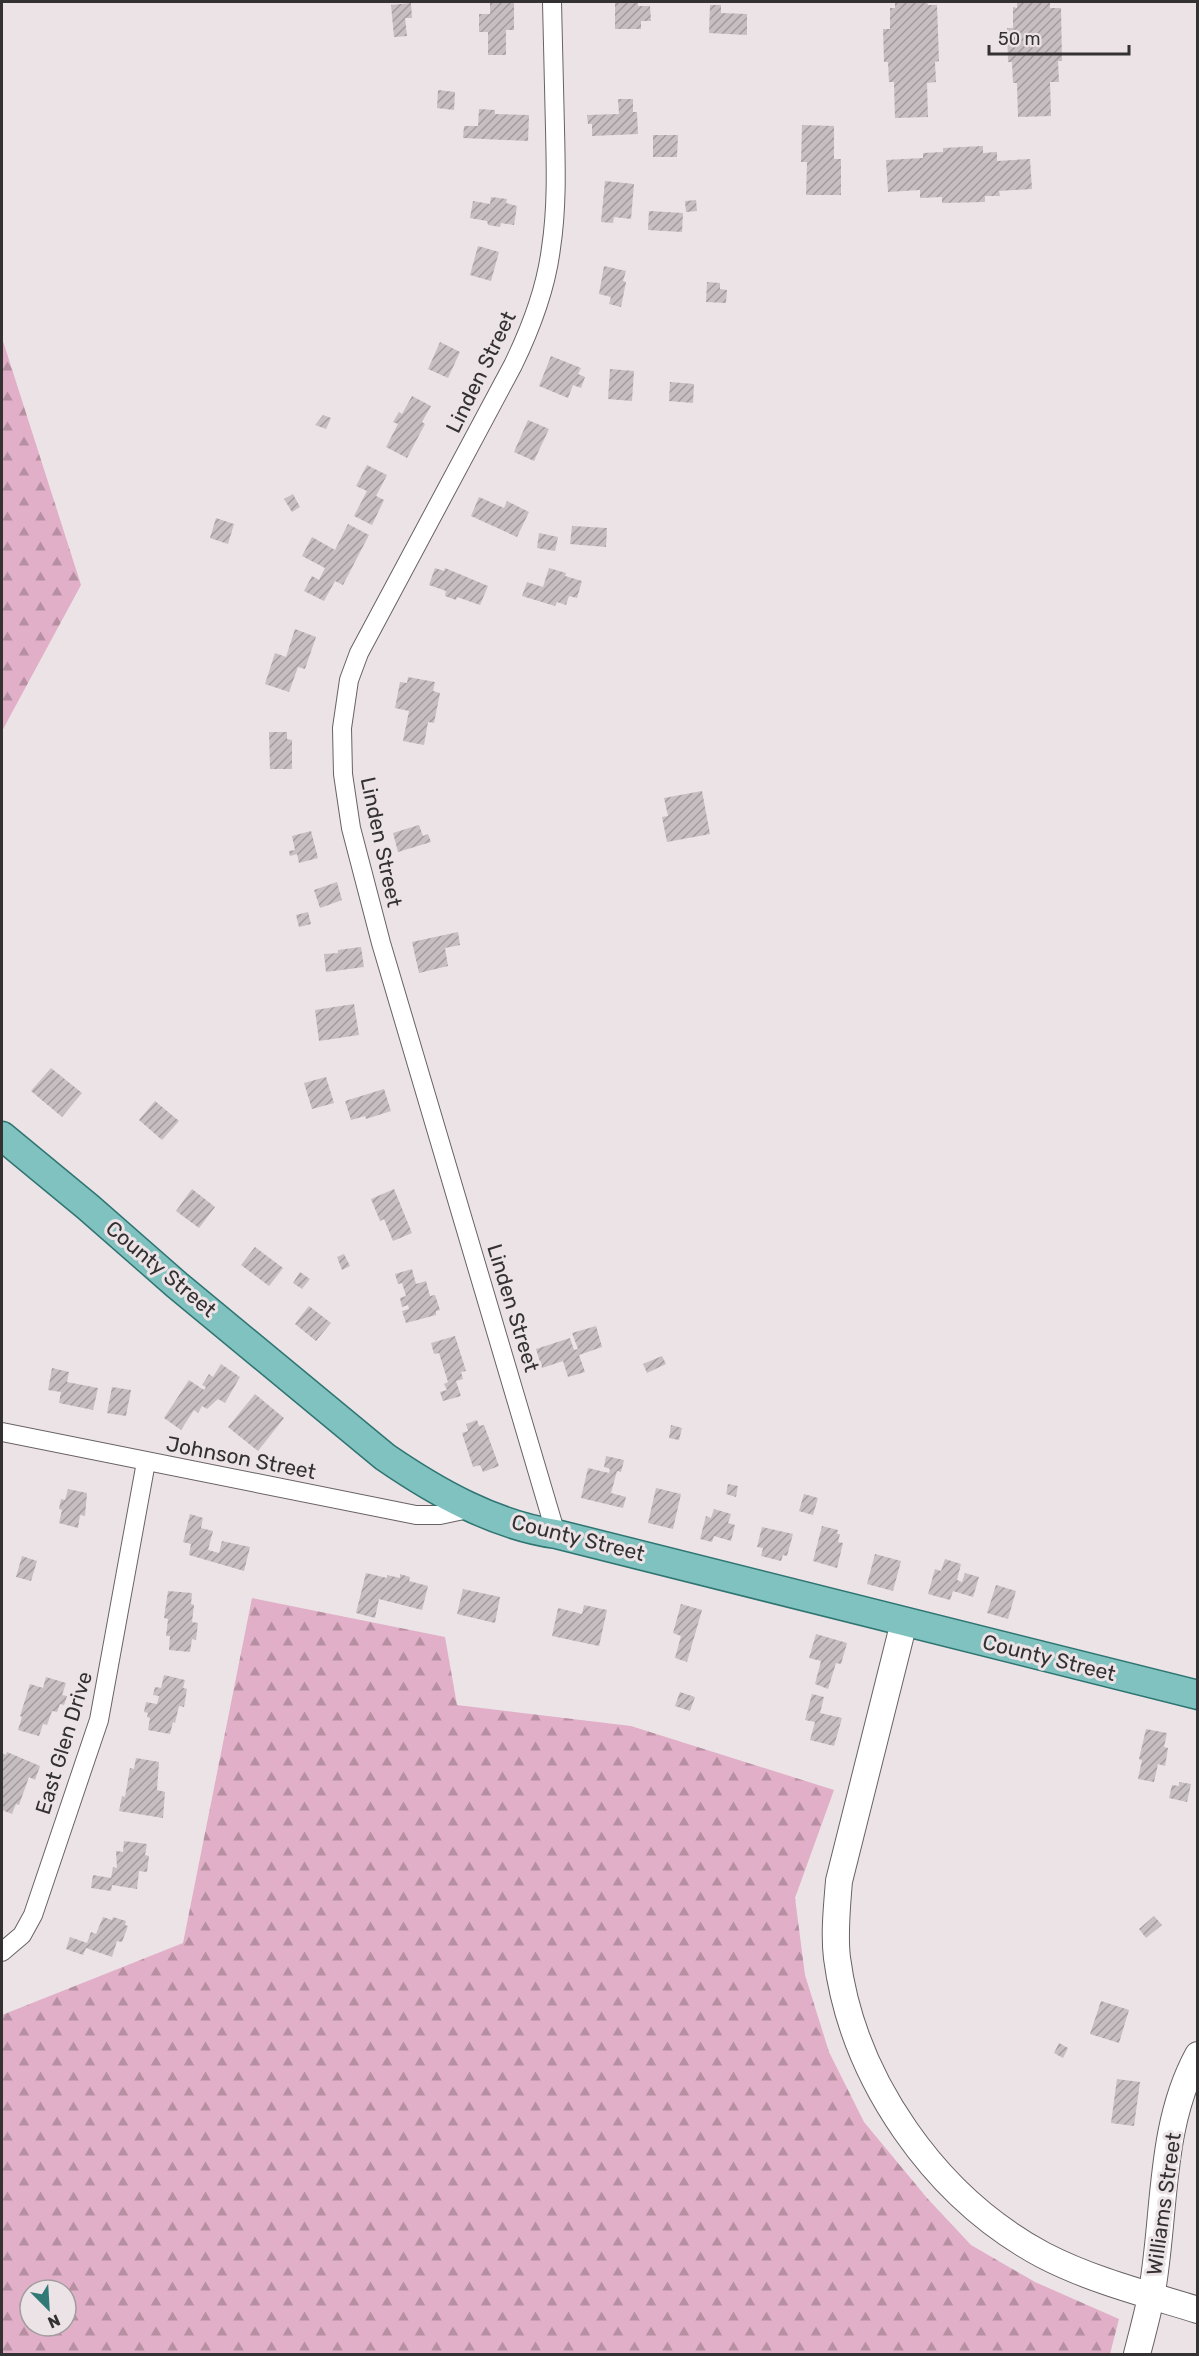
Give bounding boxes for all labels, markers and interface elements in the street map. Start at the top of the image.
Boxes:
scale bar [989,18,1128,56]
text: 50 m [998,28,1041,50]
street label: Linden Street [440,307,521,437]
street label: Linden Street [355,775,407,909]
street label: County Street [101,1215,222,1322]
street label: Linden Street [482,1241,545,1375]
street label: Johnson Street [164,1431,318,1484]
street label: County Street [509,1509,647,1566]
street label: County Street [980,1629,1118,1686]
street label: East Glen Drive [30,1668,97,1817]
street label: Williams Street [1141,2131,1186,2277]
north arrow [18,2278,78,2338]
text: N [45,2310,63,2332]

